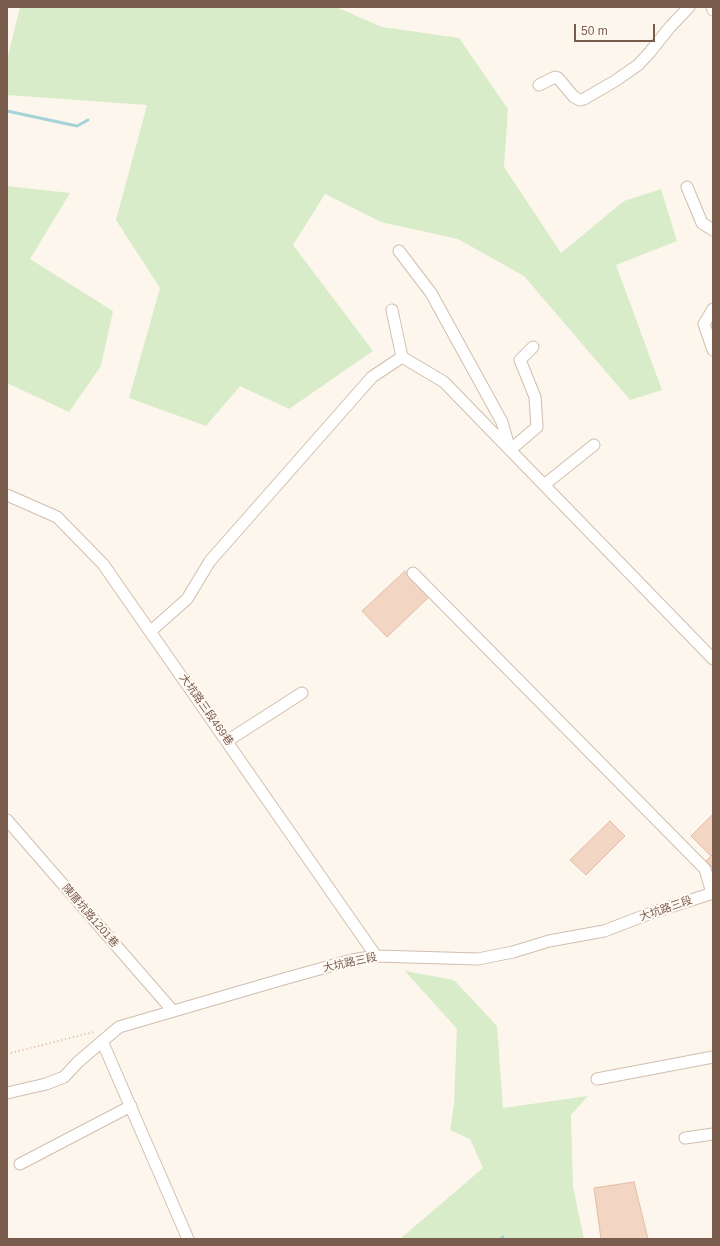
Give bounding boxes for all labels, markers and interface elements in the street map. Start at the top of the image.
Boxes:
scale bar [576,16,657,42]
text: 50 m [581,24,608,38]
street label: 大坑路三段469巷 [176,672,236,748]
street label: 陳厝坑路1201巷 [59,882,121,950]
street label: 大坑路三段 [638,894,694,924]
street label: 大坑路三段 [322,951,378,975]

